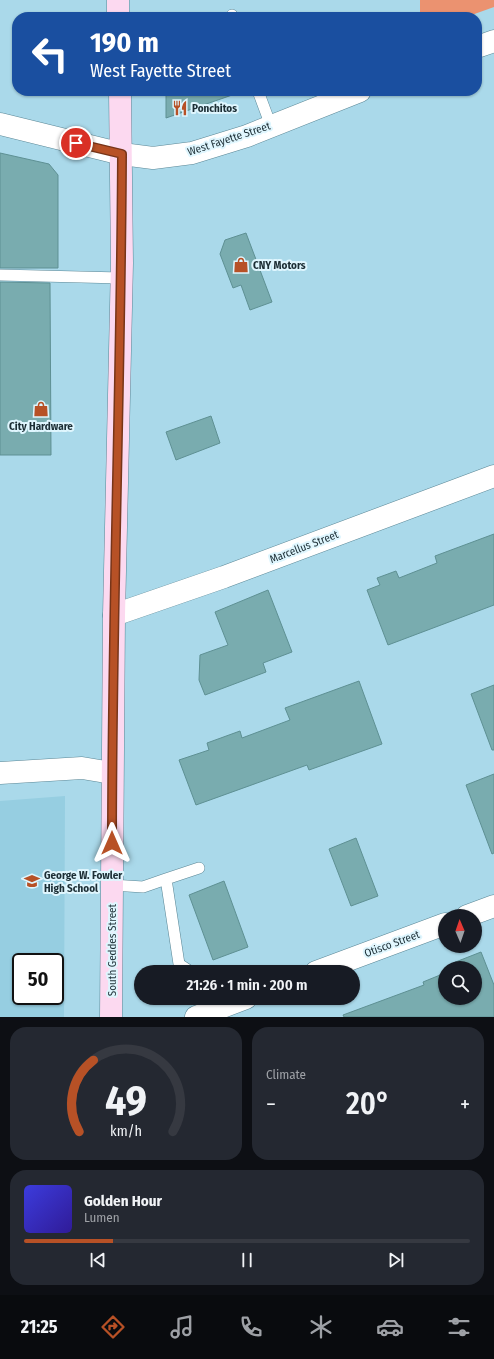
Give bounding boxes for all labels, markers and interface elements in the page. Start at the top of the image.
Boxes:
text: 190 m [90,26,159,59]
icon: left [24,28,76,80]
text: West Fayette Street [90,60,231,82]
restaurant icon: Ponchitos [171,99,189,117]
place label: Ponchitos [192,102,237,115]
street label: West Fayette Street [186,119,272,159]
pin [59,126,93,160]
icon: arrive [65,132,87,154]
shop icon: CNY Motors [232,256,250,274]
place label: CNY Motors [253,259,306,272]
shop icon: City Hardware [32,400,50,418]
place label: City Hardware [9,420,73,433]
street label: Marcellus Street [268,528,341,566]
position arrow [91,822,133,864]
place label: George W. Fowler High School [44,869,123,895]
school or university icon: George W. Fowler High School [23,872,41,890]
street label: South Geddes Street [106,903,119,996]
north arrow [438,909,482,953]
map controls [438,909,482,1005]
street label: Otisco Street [363,928,422,960]
speed limit sign: 50 [12,953,64,1005]
button: search [438,961,482,1005]
text: 21:26 · 1 min · 200 m [186,976,308,994]
text: Climate [266,1067,306,1082]
text: 49 [105,1075,147,1125]
text: 20° [346,1086,390,1122]
text: − [266,1091,276,1118]
text: + [460,1091,470,1118]
text: km/h [110,1122,142,1139]
text: Golden Hour [84,1192,162,1210]
text: Lumen [84,1210,120,1225]
icon: previous [87,1249,109,1271]
icon: pause [236,1249,258,1271]
icon: next [385,1249,407,1271]
icon: directions [99,1313,127,1341]
icon: music [168,1313,196,1341]
icon: phone [237,1313,265,1341]
icon: climate [307,1313,335,1341]
icon: car [376,1313,404,1341]
icon: filters [445,1313,473,1341]
text: 21:25 [21,1316,58,1338]

